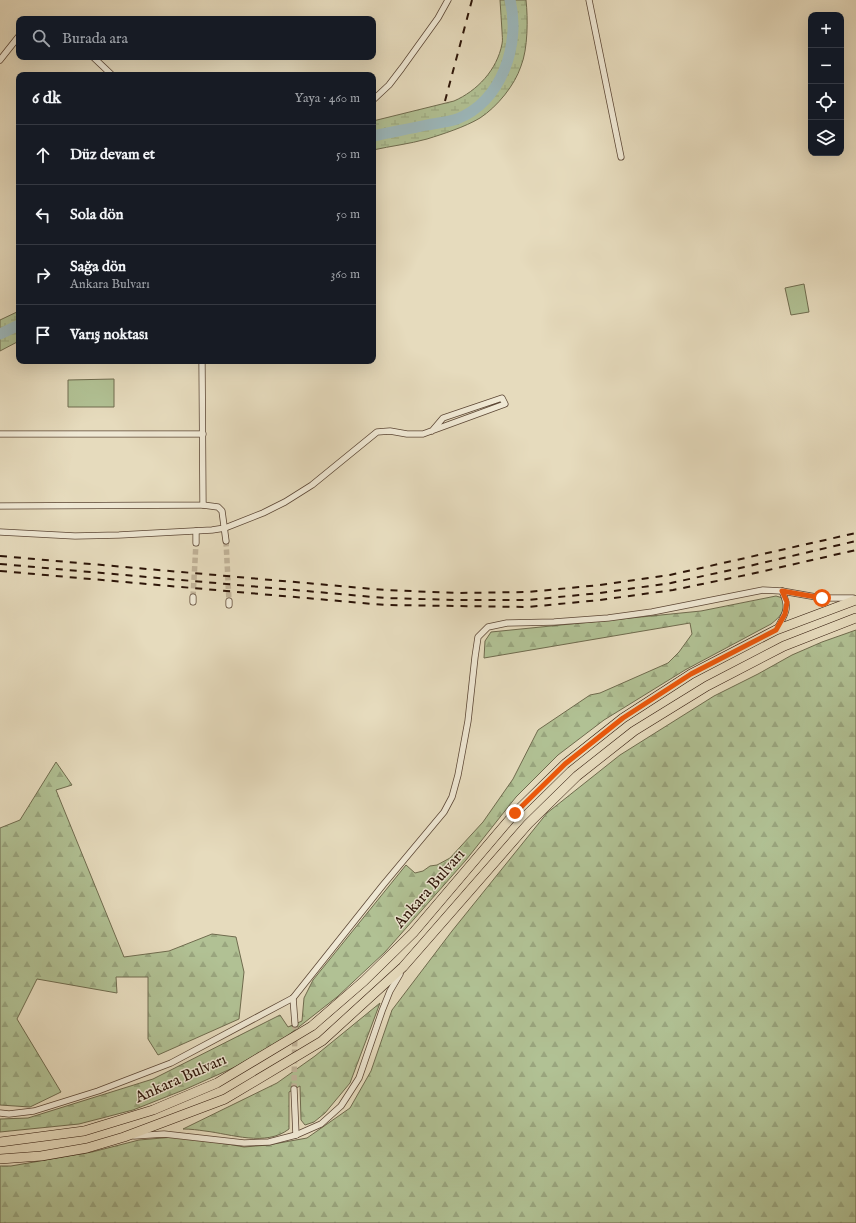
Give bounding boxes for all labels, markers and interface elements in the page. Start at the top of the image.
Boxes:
map controls [808,12,844,156]
button: + [808,12,844,48]
search box [16,16,376,60]
icon: search [30,27,52,49]
text: Burada ara [62,29,128,48]
button: − [808,48,844,84]
button: locate [808,84,844,120]
text: 6 dk [32,88,61,109]
text: Yaya · 460 m [294,90,360,107]
button: layers [808,120,844,156]
icon: ahead [32,144,54,166]
text: Düz devam et [70,145,155,164]
text: 50 m [336,146,360,163]
icon: left [32,204,54,226]
text: Sola dön [70,205,124,224]
text: 50 m [336,206,360,223]
text: Sağa dön [70,257,126,276]
icon: right [32,264,54,286]
text: 360 m [330,266,360,283]
text: Ankara Bulvarı [70,276,150,293]
icon: arrive [32,324,54,346]
text: Varış noktası [70,325,148,344]
route start [813,589,831,607]
route end [506,804,524,822]
street label: Ankara Bulvarı [390,845,470,933]
street label: Ankara Bulvarı [131,1050,230,1109]

